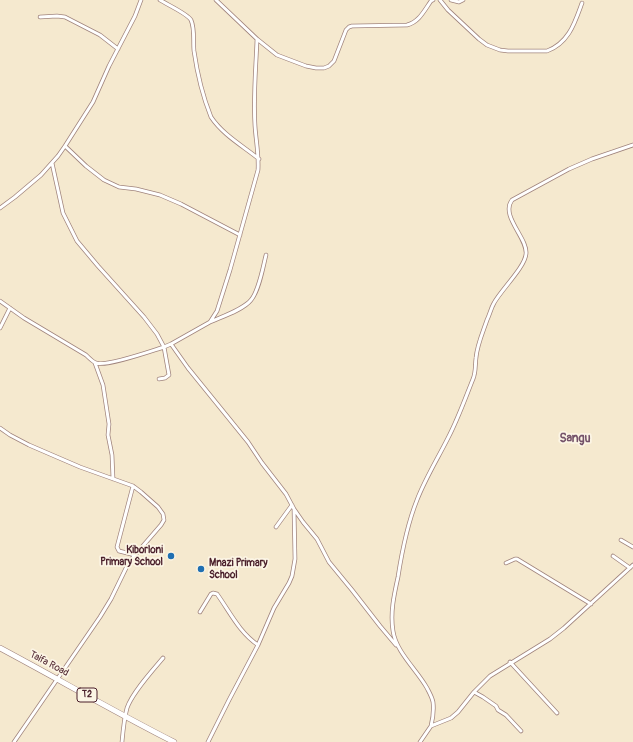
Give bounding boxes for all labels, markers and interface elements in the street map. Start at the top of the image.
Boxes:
district label: Sangu [559,432,591,446]
place label: Kiborloni Primary School [100,544,163,568]
marker: Kiborloni Primary School [166,551,176,561]
place label: Mnazi Primary School [209,557,267,580]
marker: Mnazi Primary School [196,564,206,574]
street label: Taifa Road [27,649,71,679]
road number: T2 [77,688,97,702]

